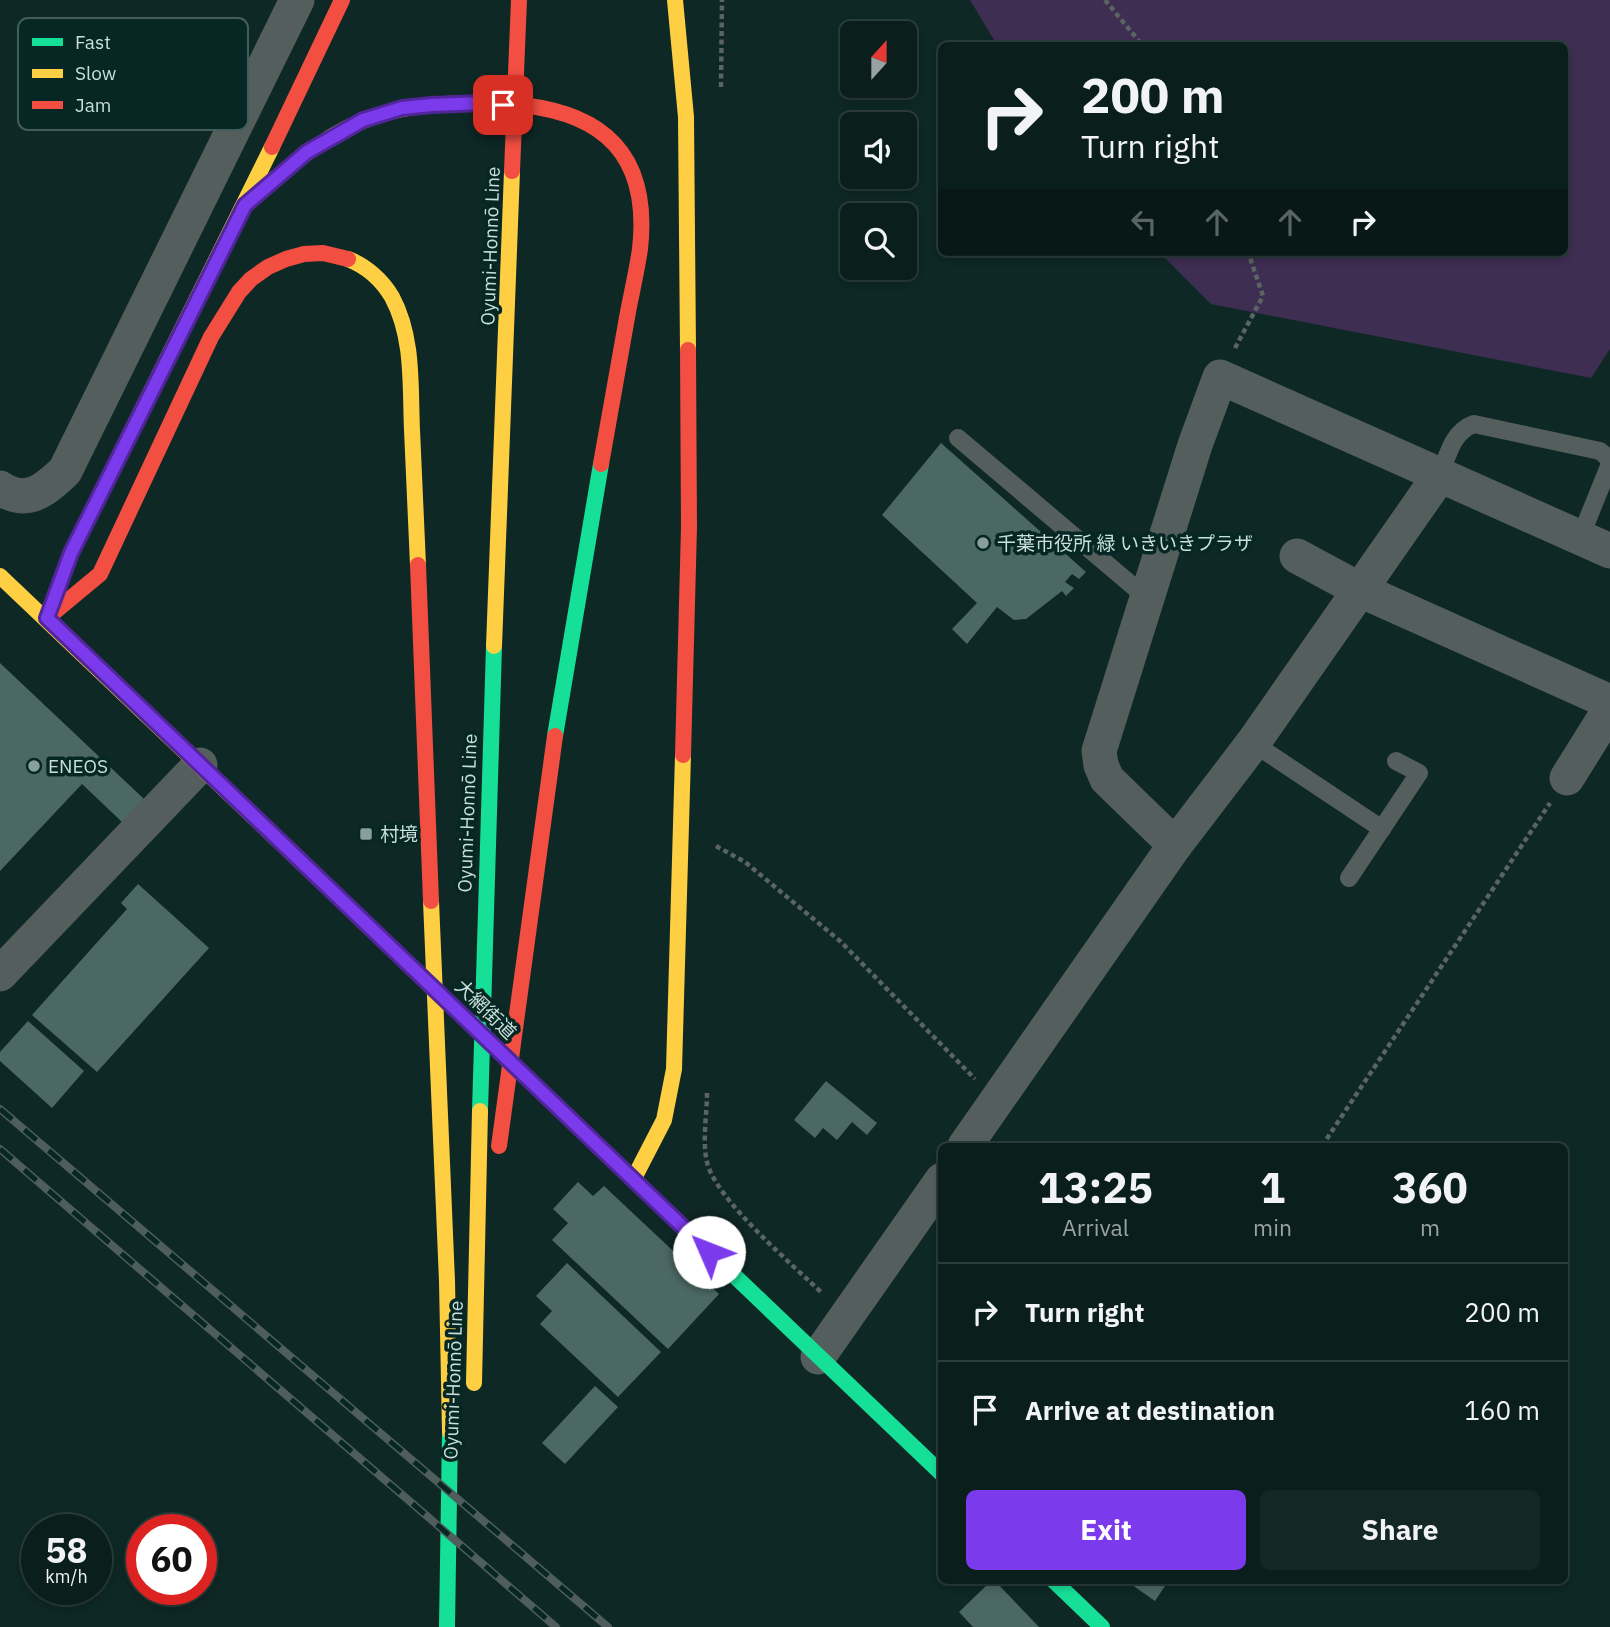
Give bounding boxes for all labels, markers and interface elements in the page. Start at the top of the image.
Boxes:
legend [18,18,248,130]
north arrow [840,21,917,98]
map controls [840,21,917,280]
text: Fast [75,30,111,54]
text: Slow [75,61,116,85]
text: 200 m [1081,63,1225,126]
icon: right [966,70,1057,161]
pin [473,75,533,135]
icon: arrive [484,86,522,124]
text: Jam [75,93,111,117]
button: sound [840,112,917,189]
text: Turn right [1081,125,1219,167]
street label: Oyumi-Honnō Line [475,166,505,326]
button: search [840,203,917,280]
icon: left [1125,203,1163,241]
icon: ahead [1198,203,1236,241]
icon: ahead [1271,203,1309,241]
icon: right [1344,203,1382,241]
place label: 千葉市役所 緑 いきいきプラザ [997,531,1253,555]
marker: 千葉市役所 緑 いきいきプラザ [975,535,991,551]
street label: Oyumi-Honnō Line [452,733,482,893]
place label: ENEOS [48,754,108,778]
marker: ENEOS [26,758,42,774]
place label: 村境 [380,822,418,846]
marker: 村境 [358,826,374,842]
street label: 大網街道 [450,974,522,1044]
text: 13:25 [1038,1160,1153,1215]
text: 1 [1260,1160,1285,1215]
text: 360 [1392,1160,1468,1215]
text: Arrival [1062,1212,1129,1242]
text: min [1253,1212,1292,1242]
text: m [1420,1212,1440,1242]
position arrow [672,1215,746,1289]
icon: right [966,1293,1004,1331]
text: Turn right [1025,1295,1144,1329]
text: 200 m [1464,1295,1540,1329]
street label: Oyumi-Honnō Line [438,1300,468,1460]
icon: arrive [966,1391,1004,1429]
text: Arrive at destination [1025,1393,1275,1427]
text: 160 m [1464,1393,1540,1427]
button: Exit [966,1490,1246,1570]
button: Share [1260,1490,1540,1570]
speed limit sign: 60 [126,1514,217,1605]
text: 58 [45,1527,88,1573]
text: km/h [45,1565,88,1588]

